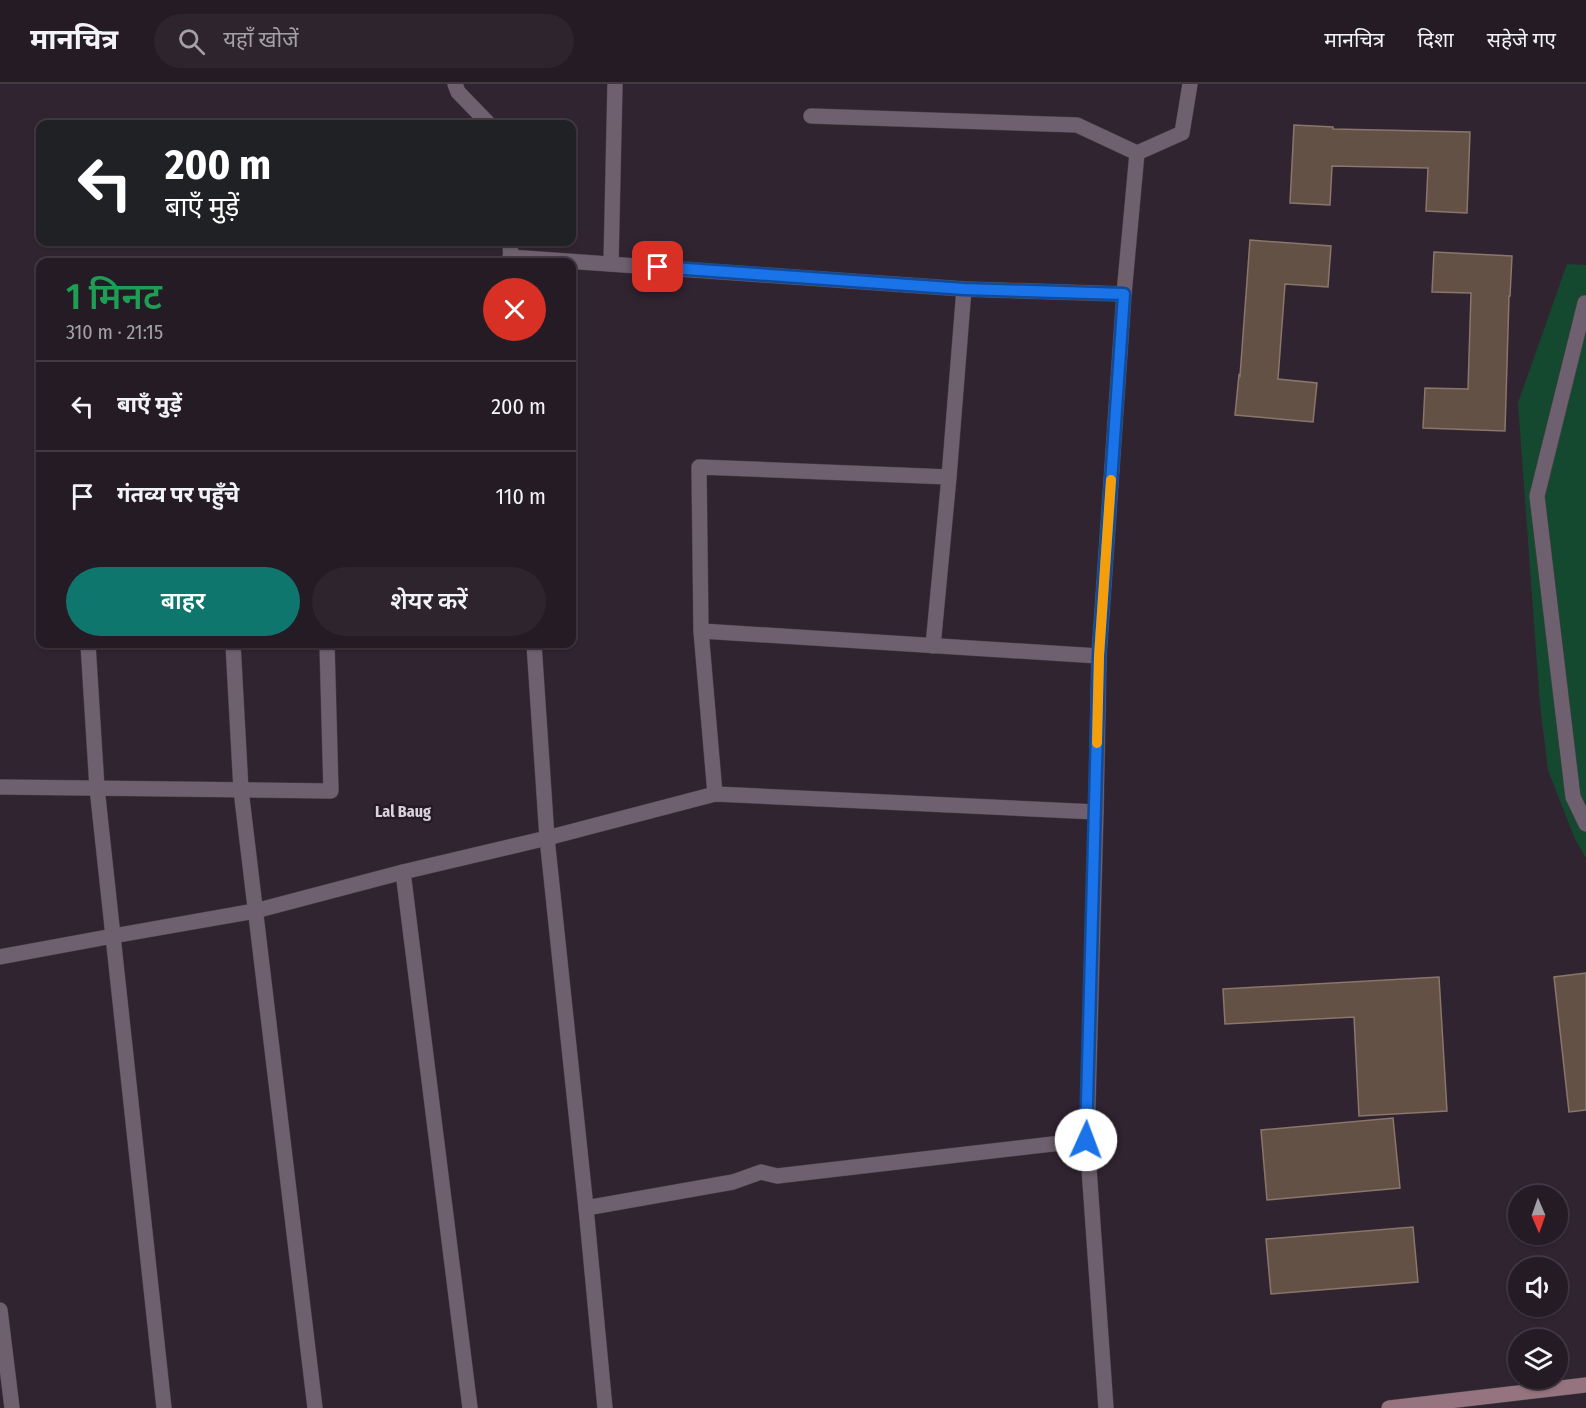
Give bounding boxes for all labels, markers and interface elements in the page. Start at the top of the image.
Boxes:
search box [154,14,574,68]
text: मानचित्र [30,23,118,56]
icon: search [175,25,208,58]
text: यहाँ खोजें [223,26,299,53]
text: मानचित्र [1324,27,1384,53]
text: दिशा [1417,27,1454,53]
text: सहेजे गए [1487,27,1556,53]
text: 200 m [165,140,271,190]
icon: left [66,144,144,222]
text: बाएँ मुड़ें [165,191,239,223]
pin [632,241,683,292]
icon: arrive [641,250,674,283]
text: 1 मिनट [66,275,162,319]
button: close [483,278,546,341]
text: 310 m · 21:15 [66,320,163,344]
icon: left [66,390,99,423]
text: बाएँ मुड़ें [117,391,182,418]
text: 200 m [491,393,546,420]
icon: arrive [66,480,99,513]
text: गंतव्य पर पहुँचे [117,481,239,508]
text: 110 m [496,483,546,510]
button: बाहर [66,567,300,636]
button: शेयर करें [312,567,546,636]
district label: Lal Baug [375,802,431,821]
position arrow [1054,1108,1118,1172]
north arrow [1508,1185,1568,1245]
map controls [1508,1185,1568,1389]
button: sound [1508,1257,1568,1317]
button: layers [1508,1329,1568,1389]

